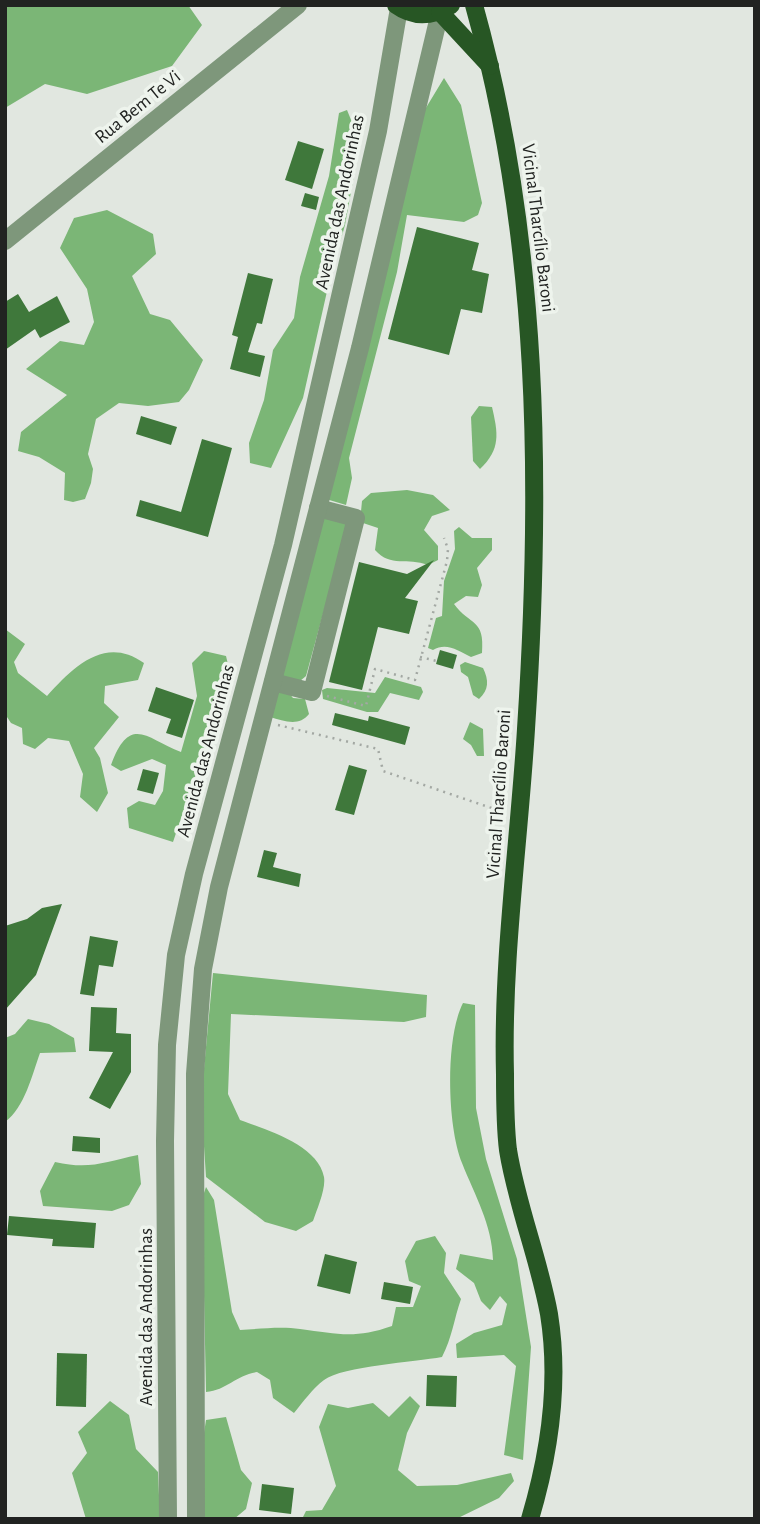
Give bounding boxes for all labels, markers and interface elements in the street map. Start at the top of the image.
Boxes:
street label: Rua Bem Te Vi [92,67,184,147]
street label: Avenida das Andorinhas [312,113,368,291]
street label: Vicinal Tharcílio Baroni [518,143,558,313]
street label: Avenida das Andorinhas [174,663,238,839]
street label: Vicinal Tharcílio Baroni [484,709,514,879]
street label: Avenida das Andorinhas [137,1228,156,1406]

